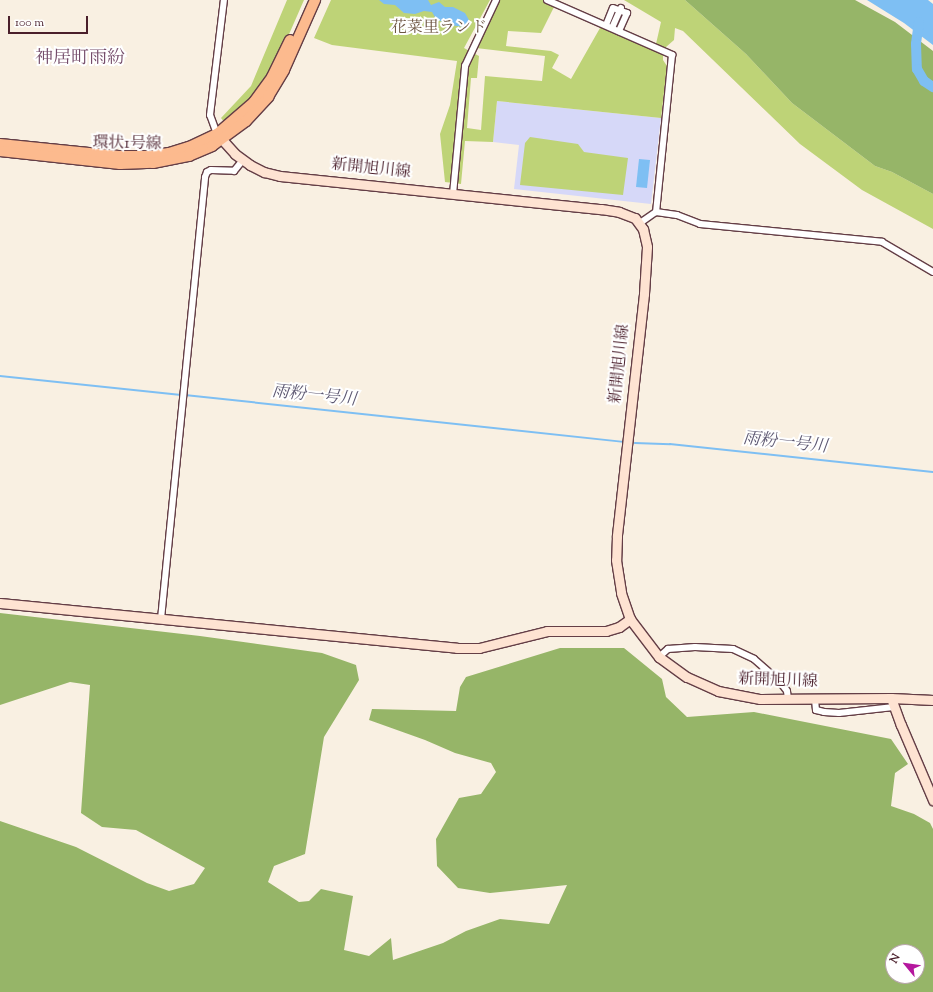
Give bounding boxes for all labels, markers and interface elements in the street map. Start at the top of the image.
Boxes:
scale bar [10,8,90,34]
text: 100 m [15,14,44,32]
park label: 花菜里ランド [391,19,487,39]
district label: 神居町雨紛 [35,48,125,70]
street label: 環状1号線 [92,135,162,155]
street label: 新開旭川線 [330,156,412,184]
street label: 新開旭川線 [607,323,635,405]
water label: 雨粉一号川 [271,382,357,412]
water label: 雨粉一号川 [742,429,828,459]
street label: 新開旭川線 [738,671,818,693]
north arrow [885,944,925,984]
text: N [886,951,905,966]

